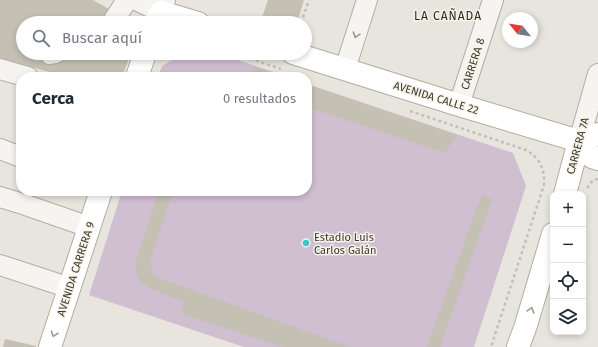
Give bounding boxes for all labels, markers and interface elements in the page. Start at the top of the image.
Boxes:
district label: LA CAÑADA [414,8,482,23]
north arrow [502,12,538,48]
search box [16,16,312,60]
icon: search [30,27,52,49]
text: Buscar aquí [62,29,142,47]
one-way arrow [352,31,361,38]
street label: CARRERA 8 [459,37,487,91]
street label: AVENIDA CALLE 22 [392,79,480,117]
text: Cerca [32,88,74,109]
text: 0 resultados [223,91,296,106]
street label: CARRERA 7A [564,115,592,176]
map controls [550,191,586,335]
button: + [550,191,586,227]
street label: AVENIDA CARRERA 9 [55,220,97,318]
button: − [550,227,586,263]
place label: Estadio Luis Carlos Galán [314,231,376,257]
marker: Estadio Luis Carlos Galán [301,238,311,248]
button: locate [550,263,586,299]
button: layers [550,299,586,335]
one-way arrow [526,307,535,314]
one-way arrow [50,331,59,338]

